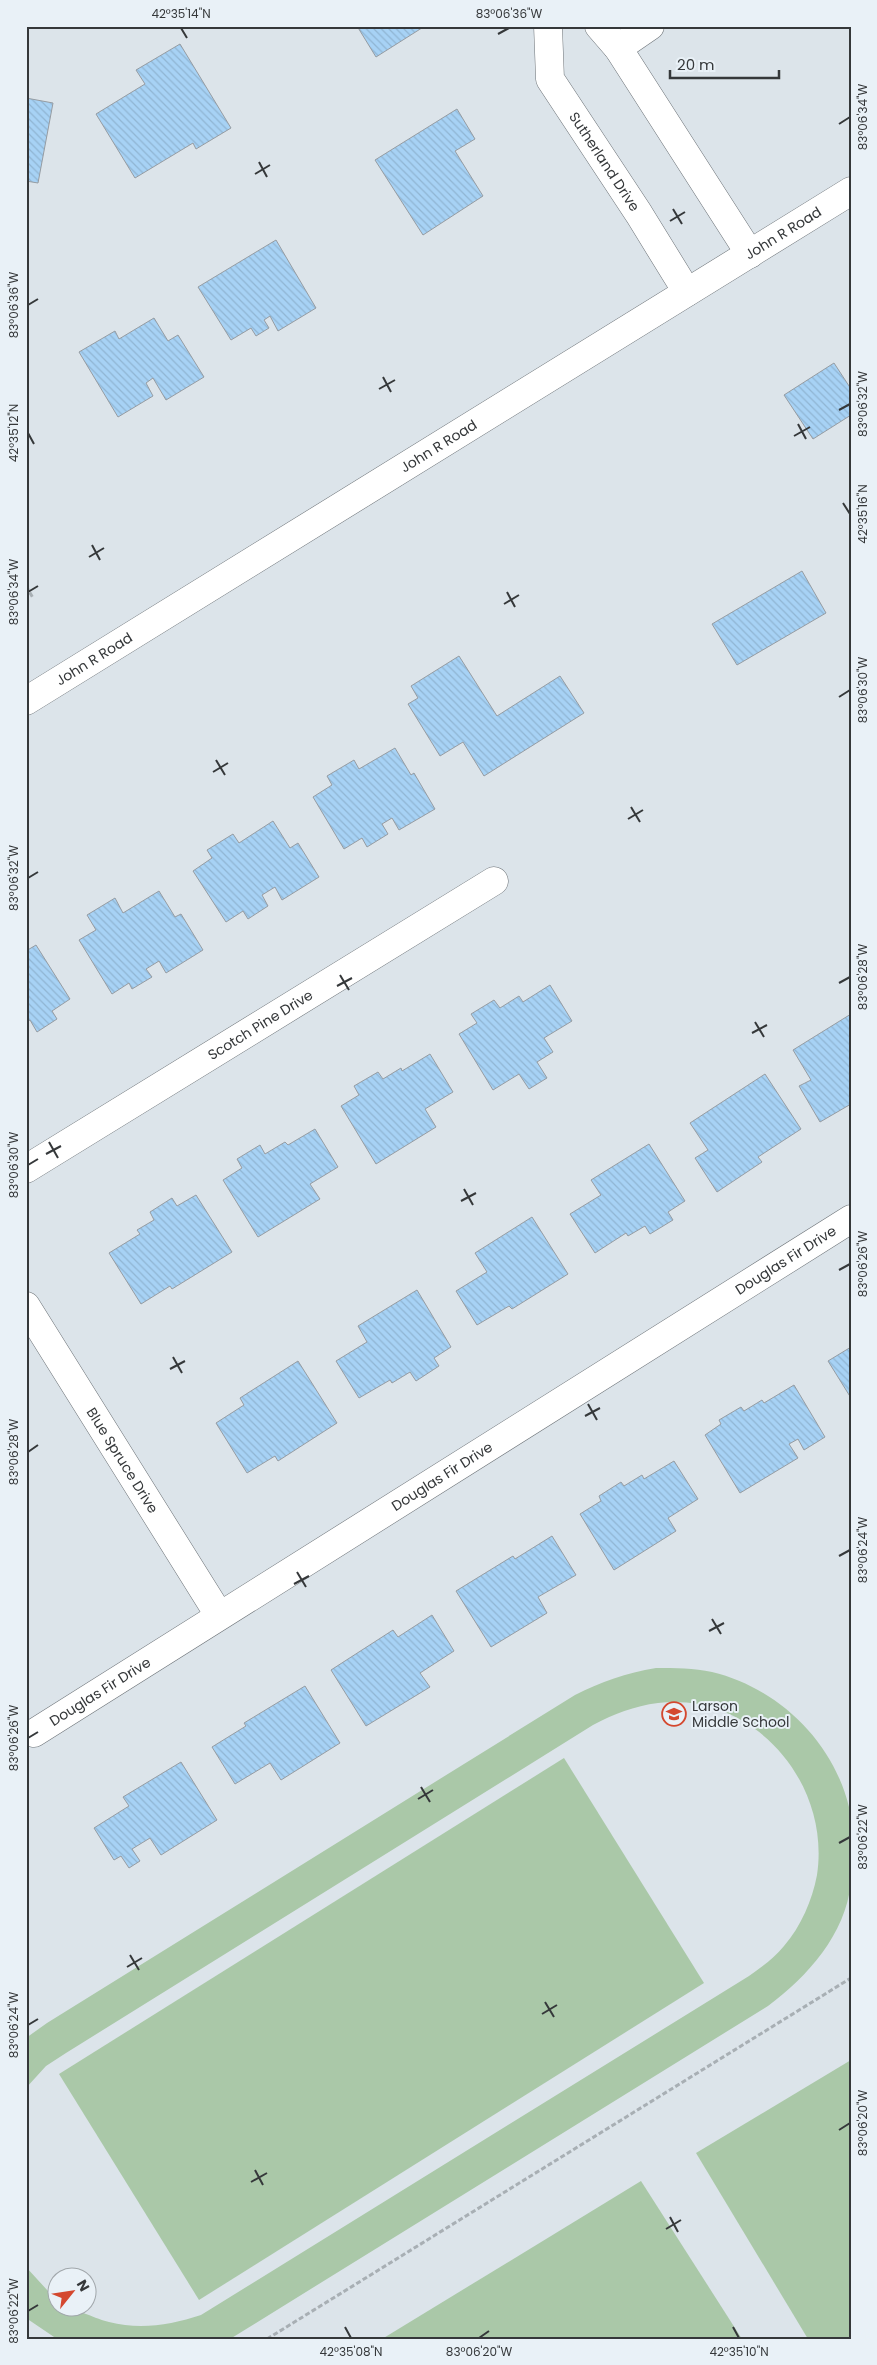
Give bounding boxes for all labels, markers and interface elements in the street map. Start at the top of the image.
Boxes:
text: 42°35'14"N [151,5,211,22]
text: 83°06'36"W [476,5,543,22]
scale bar [670,48,778,80]
text: 20 m [677,54,715,75]
text: 83°06'34"W [854,83,871,150]
street label: Sutherland Drive [564,108,645,216]
street label: John R Road [741,202,825,264]
text: 83°06'36"W [5,271,22,338]
text: 83°06'32"W [854,371,871,437]
text: 42°35'12"N [5,404,22,462]
street label: John R Road [396,415,481,477]
text: 42°35'16"N [854,484,871,544]
text: 83°06'34"W [5,558,22,625]
street label: John R Road [52,628,136,690]
text: 83°06'30"W [854,656,871,723]
text: 83°06'32"W [5,845,22,911]
text: 83°06'28"W [854,944,871,1010]
street label: Scotch Pine Drive [204,985,317,1065]
text: 83°06'30"W [5,1131,22,1198]
street label: Douglas Fir Drive [731,1221,840,1299]
text: 83°06'26"W [854,1231,871,1297]
street label: Blue Spruce Drive [82,1404,163,1517]
text: 83°06'28"W [5,1419,22,1485]
street label: Douglas Fir Drive [388,1437,497,1516]
text: 83°06'24"W [854,1517,871,1583]
street label: Douglas Fir Drive [46,1652,155,1731]
place label: Larson Middle School [692,1696,789,1732]
school or university icon: Larson Middle School [661,1701,687,1727]
text: 83°06'26"W [5,1705,22,1771]
text: 83°06'22"W [854,1804,871,1870]
text: 83°06'24"W [5,1992,22,2058]
text: 83°06'20"W [854,2090,871,2156]
north arrow [48,2268,98,2318]
text: N [72,2276,95,2295]
text: 83°06'22"W [5,2278,22,2344]
text: 42°35'08"N [320,2343,382,2360]
text: 83°06'20"W [446,2343,512,2360]
text: 42°35'10"N [709,2343,769,2360]

